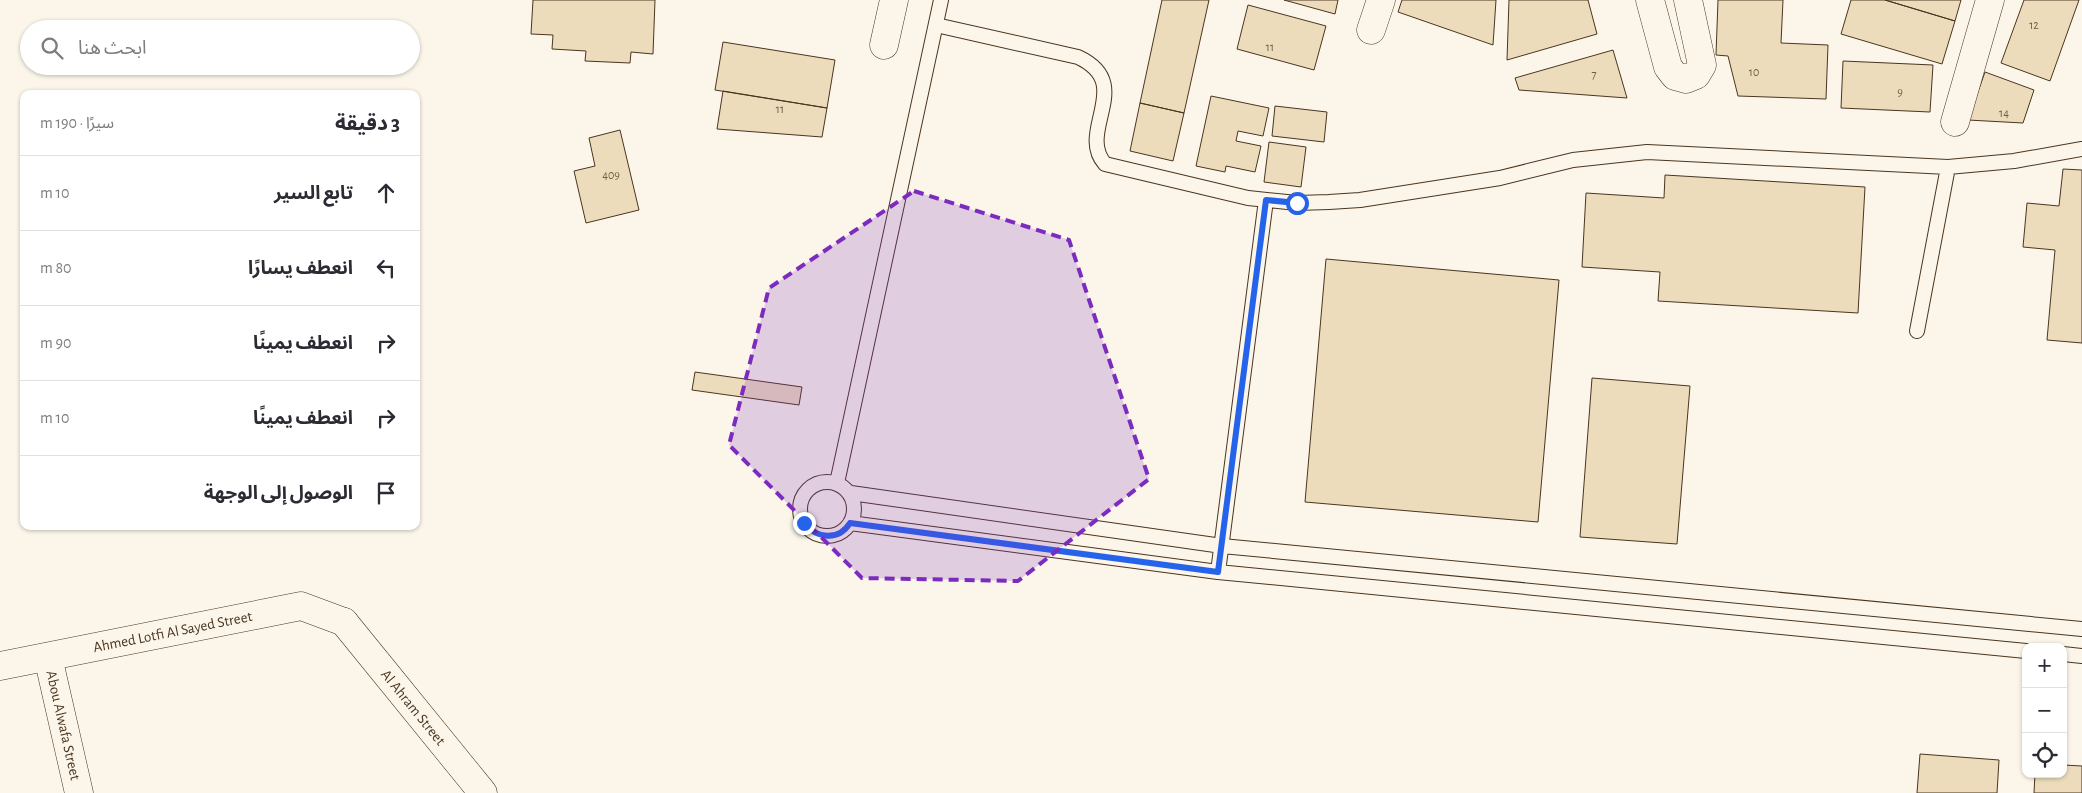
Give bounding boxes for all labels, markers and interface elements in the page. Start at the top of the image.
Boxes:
house number: 12 [2029,19,2039,31]
search box [20,20,420,75]
icon: search [38,34,66,62]
text: ابحث هنا [78,39,147,58]
house number: 11 [1266,41,1274,53]
house number: 10 [1749,66,1759,78]
house number: 7 [1591,68,1597,80]
house number: 9 [1897,86,1903,98]
house number: 11 [776,103,784,115]
house number: 14 [1999,107,2009,119]
text: 3 دقيقة [335,113,400,134]
text: سيرًا · 190 m [40,115,114,131]
house number: 409 [602,169,620,181]
icon: ahead [372,179,400,207]
text: تابع السير [274,184,353,203]
text: 10 m [40,185,69,201]
route start [1286,192,1309,215]
icon: left [372,254,400,282]
text: انعطف يسارًا [248,259,353,278]
text: 80 m [40,260,72,276]
icon: right [372,329,400,357]
text: انعطف يمينًا [253,334,353,353]
text: 90 m [40,335,71,351]
icon: right [372,404,400,432]
text: انعطف يمينًا [253,409,353,428]
text: 10 m [40,410,69,426]
icon: arrive [372,479,400,507]
text: الوصول إلى الوجهة [204,484,353,503]
route end [793,512,816,535]
street label: Ahmed Lotfi Al Sayed Street [92,608,254,655]
map controls [2022,643,2067,778]
button: + [2022,643,2067,688]
street label: Al Ahram Street [378,667,449,748]
street label: Abou Alwafa Street [44,669,83,782]
button: − [2022,688,2067,733]
button: locate [2022,733,2067,778]

